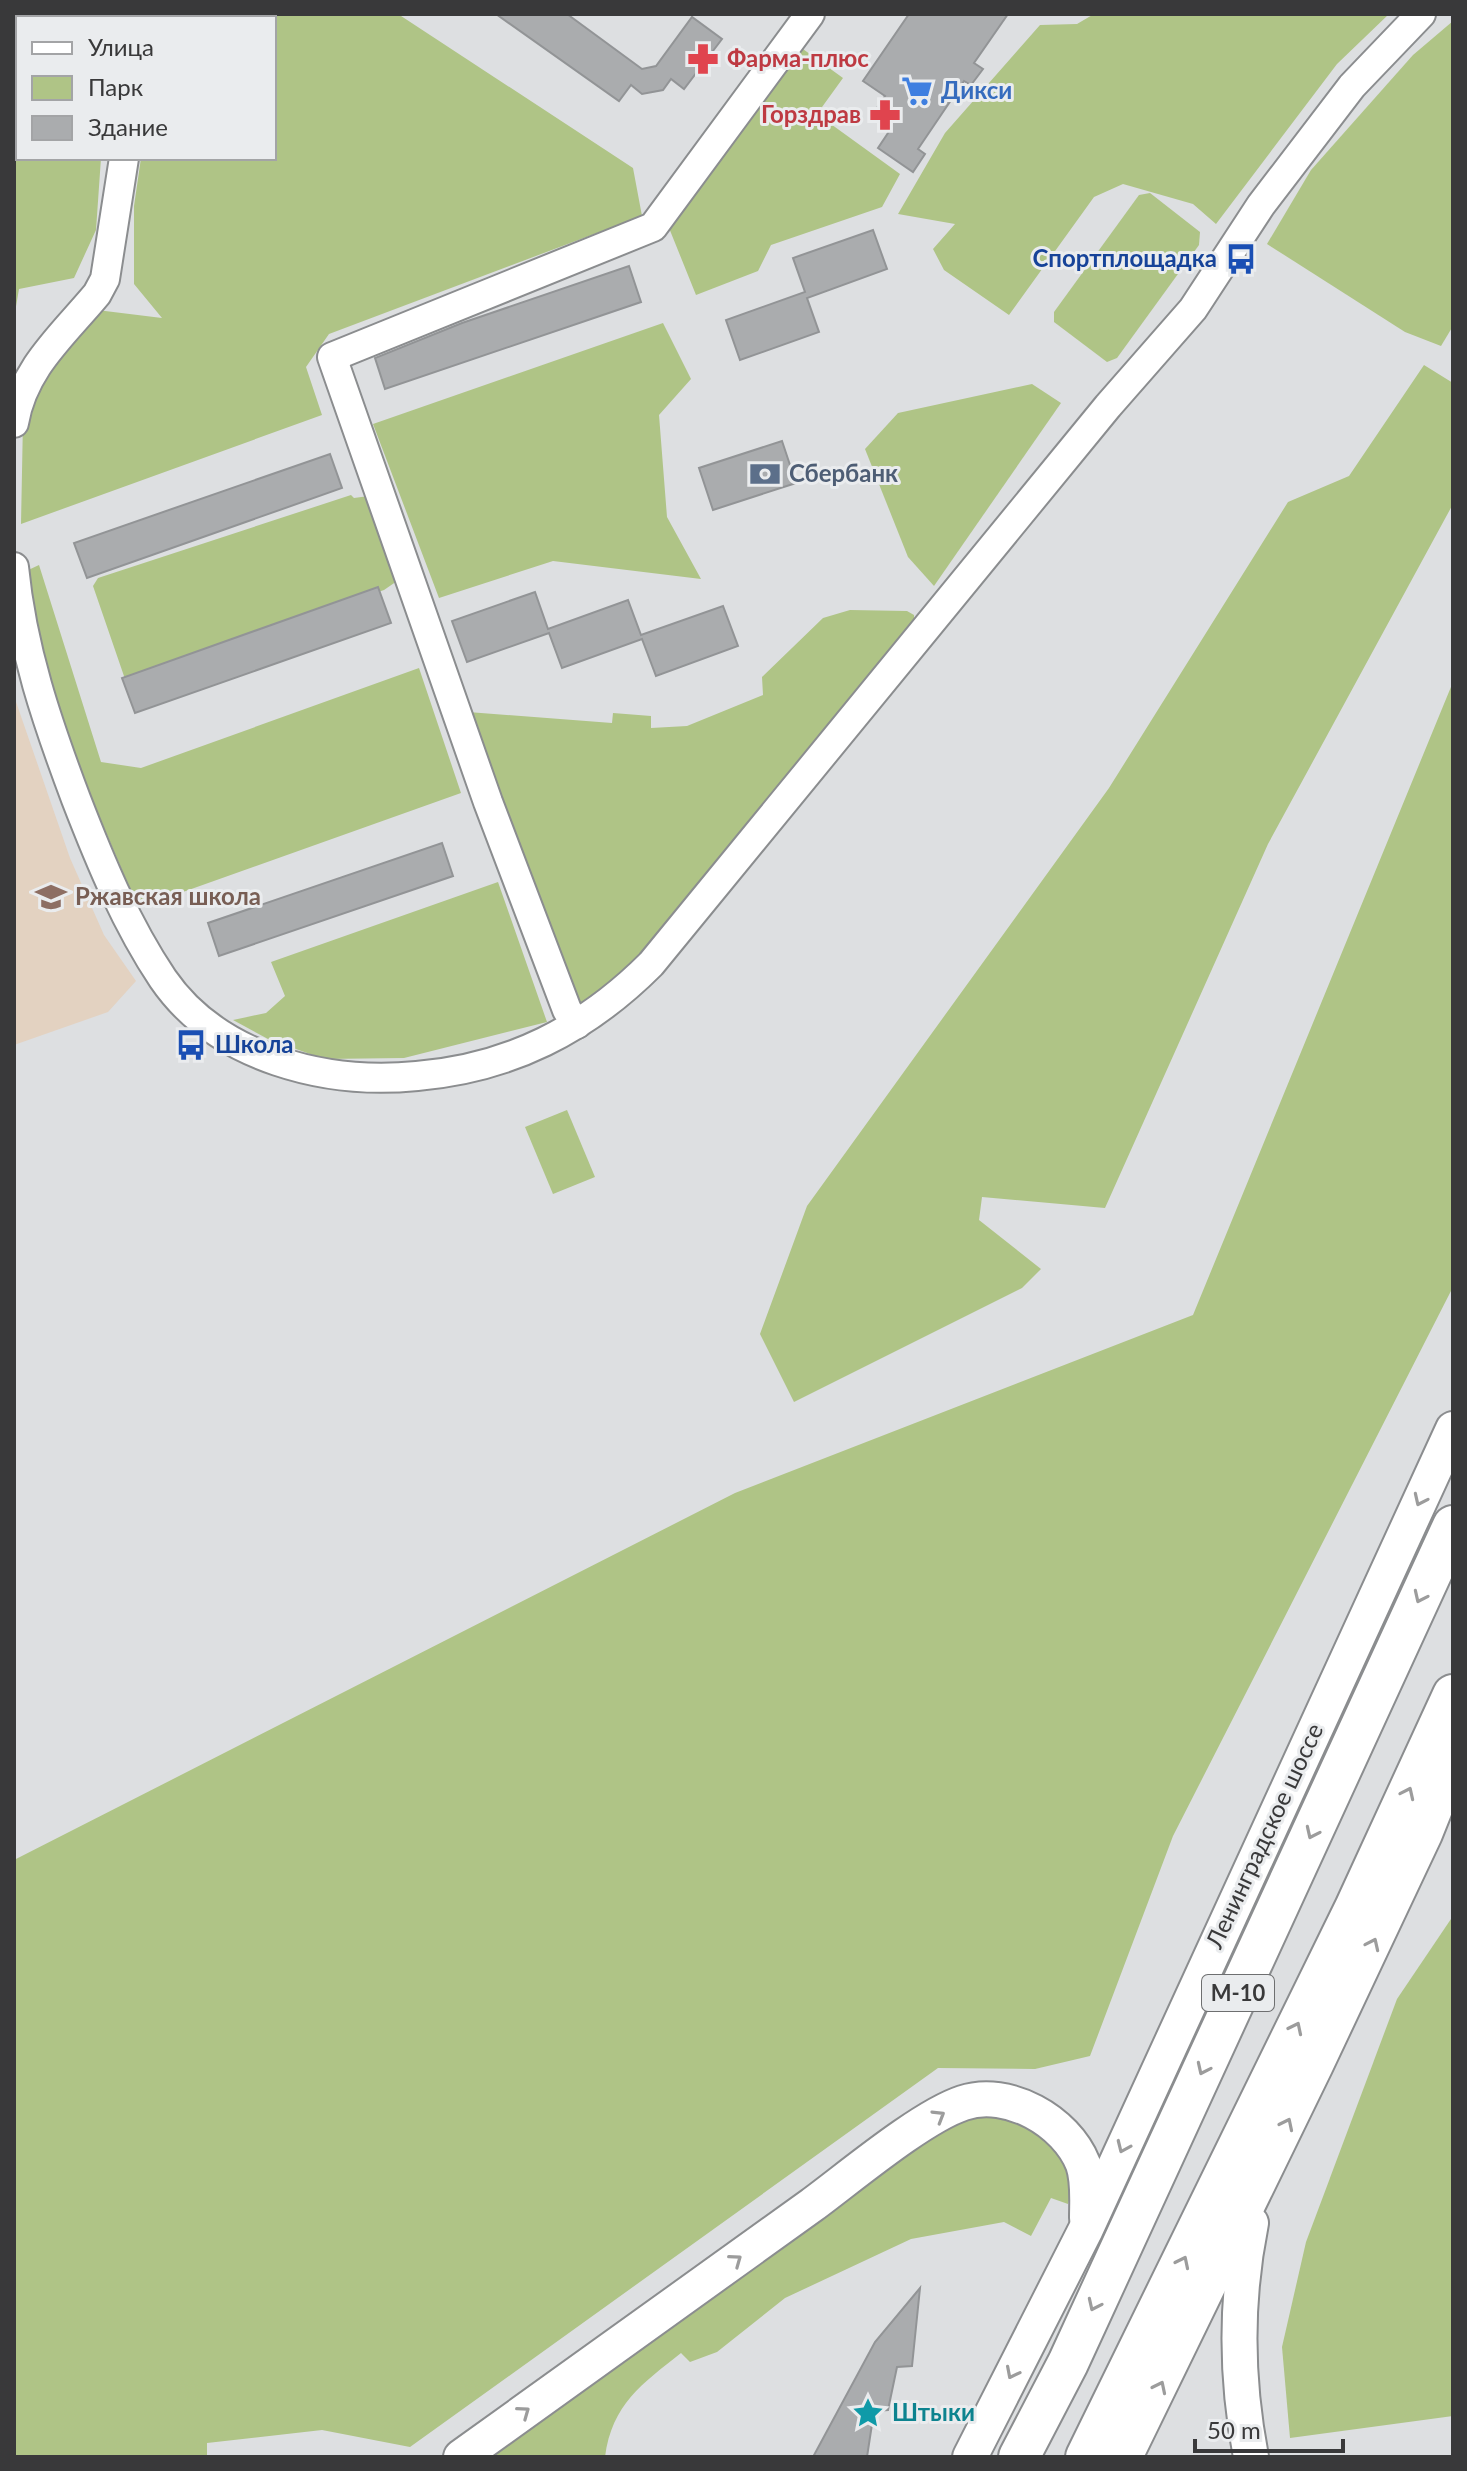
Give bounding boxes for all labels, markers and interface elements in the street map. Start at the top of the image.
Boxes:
legend [16,16,276,160]
text: Улица [88,32,154,61]
pharmacy icon: Фарма-плюс [686,42,720,76]
place label: Фарма-плюс [727,43,869,72]
text: Парк [88,72,144,101]
supermarket icon: Дикси [900,74,934,108]
place label: Дикси [941,75,1012,104]
pharmacy icon: Горздрав [868,98,902,132]
place label: Горздрав [761,99,861,128]
text: Здание [88,112,168,141]
bus stop icon: Спортплощадка [1224,242,1258,276]
place label: Спортплощадка [1032,243,1217,272]
bank icon: Сбербанк [748,457,782,491]
place label: Сбербанк [789,458,898,487]
school or university icon: Ржавская школа [34,880,68,914]
place label: Ржавская школа [75,881,261,910]
bus stop icon: Школа [174,1028,208,1062]
place label: Школа [215,1029,293,1058]
one-way arrow [1414,1491,1430,1506]
one-way arrow [1414,1589,1430,1603]
street label: Ленинградское шоссе [1198,1718,1329,1953]
one-way arrow [1398,1787,1414,1801]
one-way arrow [1306,1825,1322,1839]
one-way arrow [1363,1938,1379,1953]
road number: М-10 [1202,1975,1274,2011]
one-way arrow [1287,2022,1303,2036]
one-way arrow [1197,2061,1213,2075]
one-way arrow [930,2110,945,2126]
one-way arrow [1278,2118,1293,2133]
one-way arrow [1117,2138,1133,2153]
one-way arrow [727,2255,741,2270]
one-way arrow [1173,2255,1189,2270]
one-way arrow [1088,2297,1104,2312]
one-way arrow [1006,2364,1022,2379]
one-way arrow [1150,2381,1166,2396]
place icon: Штыки [851,2396,885,2430]
place label: Штыки [892,2397,975,2426]
scale bar [1195,2403,1343,2453]
one-way arrow [516,2407,530,2421]
text: 50 m [1207,2415,1261,2444]

